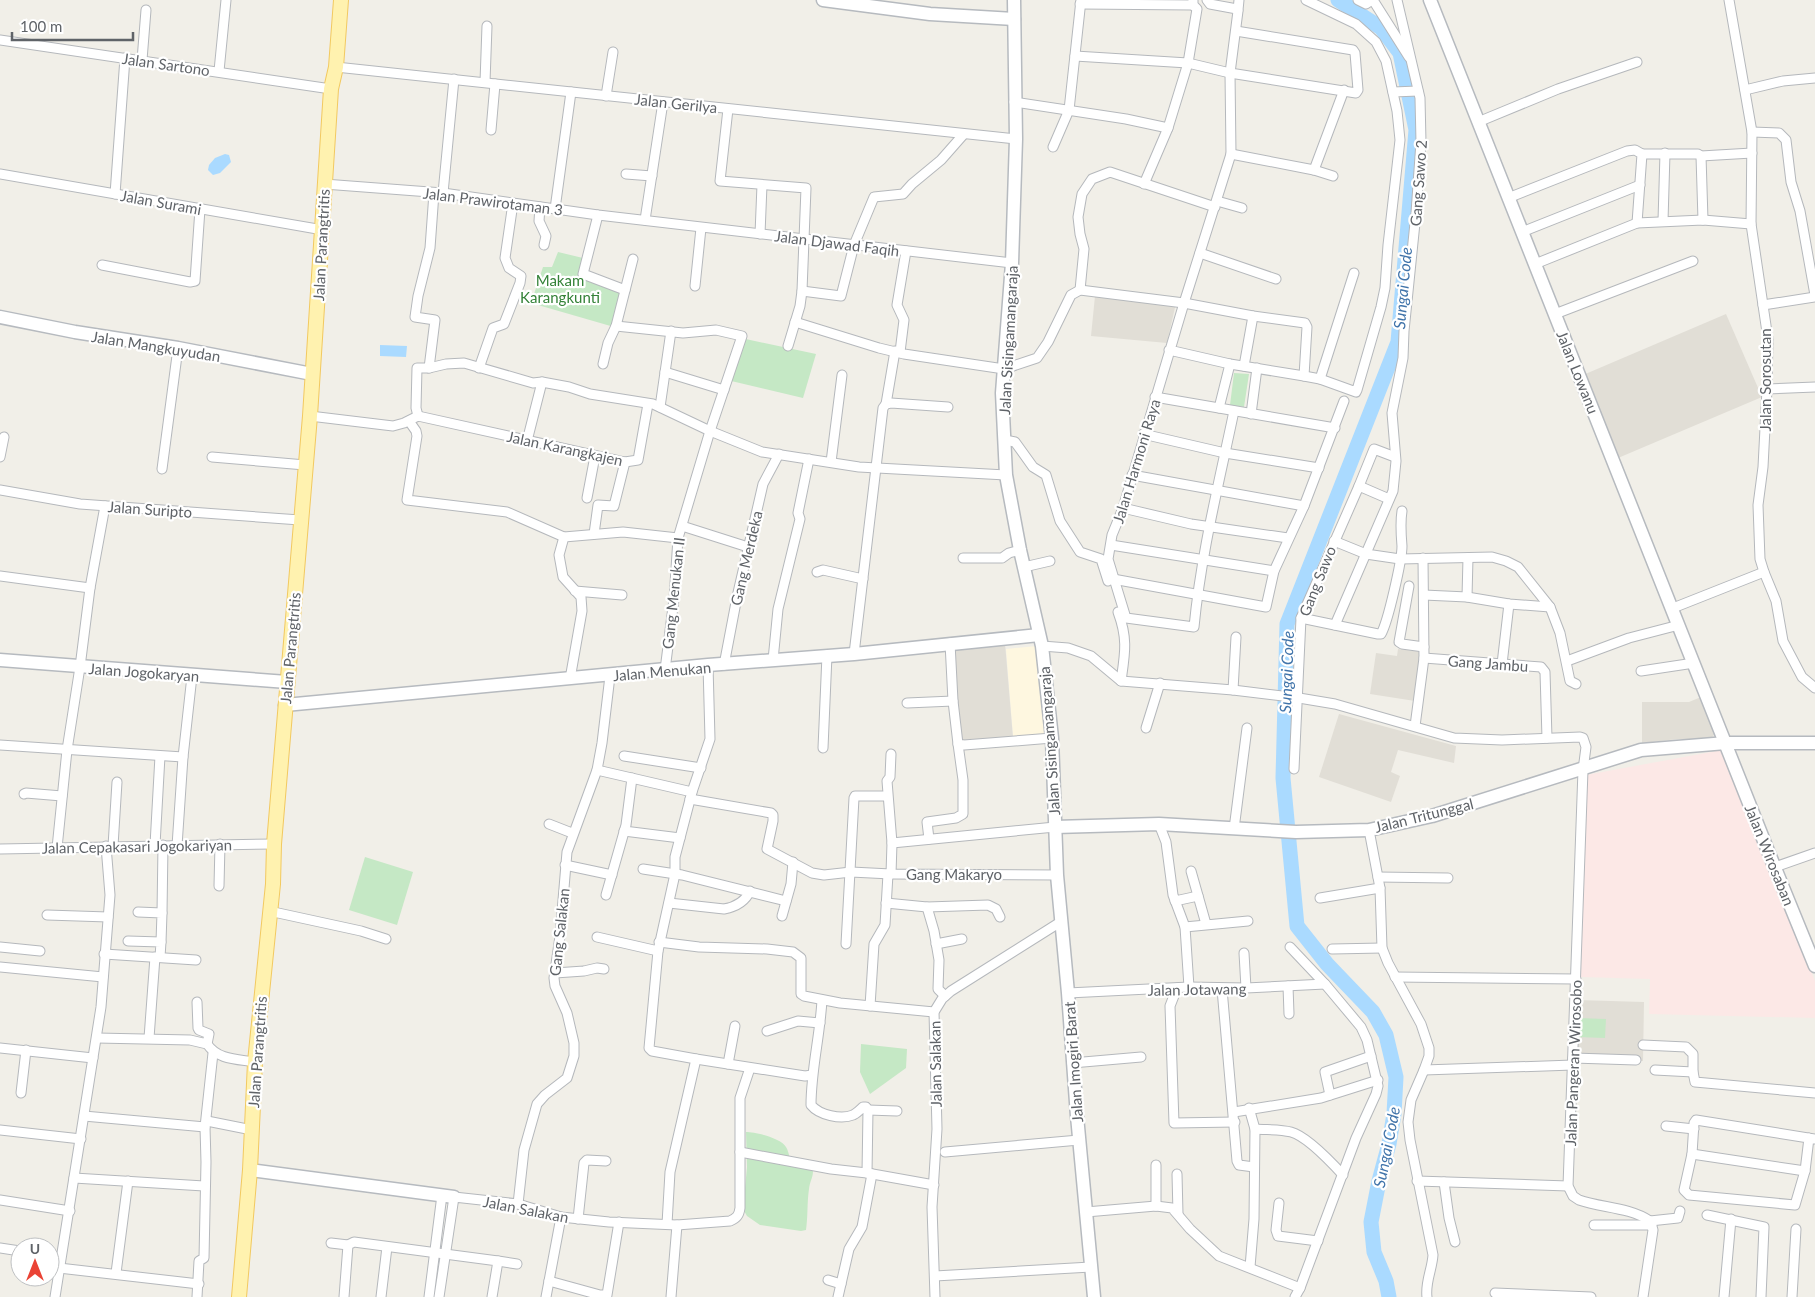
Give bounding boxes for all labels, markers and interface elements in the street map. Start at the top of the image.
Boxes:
scale bar [12,10,134,42]
text: 100 m [20,17,62,35]
street label: Jalan Sartono [121,49,211,79]
street label: Jalan Gerilya [634,90,718,116]
street label: Gang Sawo 2 [1406,139,1430,227]
street label: Jalan Prawirotaman 3 [422,183,564,219]
street label: Jalan Surami [119,186,203,218]
street label: Jalan Parangtritis [309,189,333,301]
street label: Jalan Djawad Faqih [774,226,900,260]
water label: Sungai Code [1389,246,1415,330]
street label: Jalan Sisingamangaraja [995,265,1021,415]
park label: Makam Karangkunti [520,271,600,306]
street label: Jalan Mangkuyudan [90,327,222,365]
street label: Jalan Lowanu [1553,328,1603,416]
street label: Jalan Sorosutan [1756,328,1774,432]
street label: Jalan Harmoni Raya [1109,397,1163,525]
street label: Jalan Karangkajen [505,427,625,469]
street label: Jalan Suripto [107,497,193,521]
street label: Gang Merdeka [726,509,766,607]
street label: Gang Menukan II [658,536,688,650]
street label: Gang Sawo [1295,543,1339,619]
street label: Jalan Parangtritis [276,591,304,705]
water label: Sungai Code [1275,630,1297,713]
street label: Gang Jambu [1447,651,1529,675]
street label: Jalan Menukan [612,658,712,684]
street label: Jalan Jogokaryan [88,659,200,685]
street label: Jalan Sisingamangaraja [1035,666,1063,816]
street label: Jalan Tritunggal [1373,794,1475,836]
street label: Jalan Wirosaban [1742,802,1798,908]
street label: Jalan Cepakasari Jogokariyan [42,835,232,857]
street label: Gang Makaryo [906,865,1002,883]
street label: Gang Salakan [545,887,573,977]
street label: Jalan Jotawang [1147,979,1247,999]
street label: Jalan Pangeran Wirosobo [1561,980,1585,1146]
street label: Jalan Parangtritis [244,995,270,1109]
street label: Jalan Imogiri Barat [1060,1000,1086,1123]
street label: Jalan Salakan [925,1021,945,1107]
water label: Sungai Code [1369,1105,1403,1189]
street label: Jalan Salakan [482,1192,570,1226]
north arrow [10,1237,60,1287]
text: U [30,1240,40,1257]

